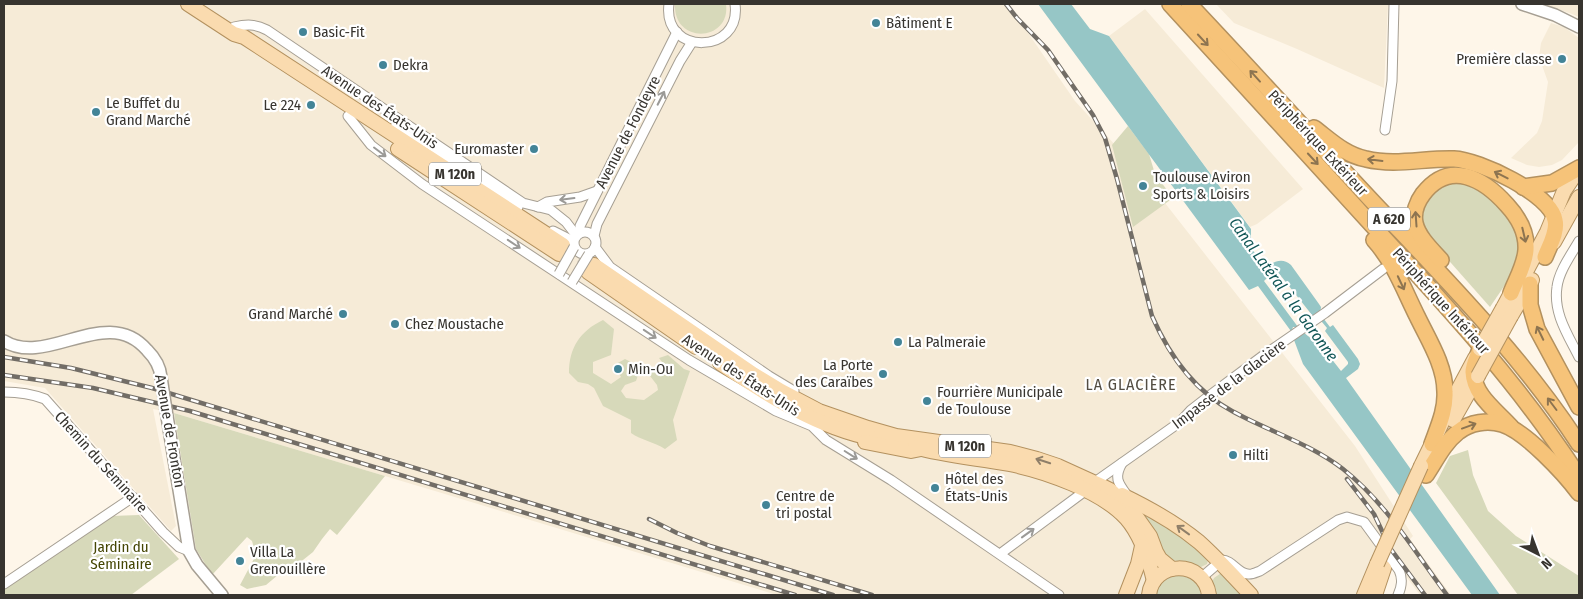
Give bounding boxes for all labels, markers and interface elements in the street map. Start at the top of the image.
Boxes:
place label: Bâtiment E [886,14,953,32]
marker: Bâtiment E [870,17,882,29]
place label: Basic-Fit [313,23,365,41]
marker: Basic-Fit [297,26,309,38]
one-way arrow [1197,33,1209,46]
place label: Première classe [1456,50,1552,68]
marker: Première classe [1556,53,1568,65]
place label: Dekra [393,56,428,74]
marker: Dekra [377,59,389,71]
street label: Avenue des États-Unis [318,61,442,153]
one-way arrow [1249,69,1261,82]
street label: Avenue de Fondeyre [592,73,664,191]
street label: Périphérique Extérieur [1264,86,1372,200]
one-way arrow [656,91,666,106]
place label: Le Buffet du Grand Marché [106,94,191,129]
place label: Le 224 [264,96,301,114]
marker: Le 224 [305,99,317,111]
marker: Le Buffet du Grand Marché [90,106,102,118]
place label: Euromaster [454,140,525,158]
marker: Euromaster [528,143,540,155]
one-way arrow [373,147,387,157]
one-way arrow [1307,153,1319,166]
one-way arrow [1367,155,1383,165]
road number: M 120n [429,162,481,185]
place label: Toulouse Aviron Sports & Loisirs [1153,168,1251,203]
one-way arrow [1494,169,1509,179]
marker: Toulouse Aviron Sports & Loisirs [1137,180,1149,192]
one-way arrow [560,194,576,204]
road number: A 620 [1368,208,1410,230]
one-way arrow [1412,211,1421,227]
water label: Canal Latéral à la Garonne [1225,214,1342,365]
one-way arrow [1520,227,1529,243]
one-way arrow [507,239,521,250]
street label: Périphérique Intérieur [1389,244,1494,358]
one-way arrow [1396,275,1406,290]
place label: Grand Marché [248,305,333,323]
marker: Grand Marché [337,308,349,320]
place label: Chez Moustache [405,315,504,333]
marker: Chez Moustache [389,318,401,330]
one-way arrow [1535,326,1544,341]
one-way arrow [642,329,656,339]
street label: Avenue des États-Unis [679,330,803,420]
place label: La Palmeraie [908,333,986,351]
street label: Impasse de la Glacière [1169,335,1289,433]
marker: La Palmeraie [892,336,904,348]
place label: La Porte des Caraïbes [795,356,873,391]
place label: Min-Ou [628,360,673,378]
marker: Min-Ou [612,363,624,375]
marker: La Porte des Caraïbes [877,368,889,380]
street label: Avenue de Fronton [151,373,189,489]
district label: LA GLACIÈRE [1086,375,1176,394]
place label: Fourrière Municipale de Toulouse [937,383,1063,418]
marker: Fourrière Municipale de Toulouse [921,395,933,407]
one-way arrow [1546,398,1557,411]
street label: Chemin du Séminaire [51,408,151,516]
one-way arrow [1461,421,1476,431]
road number: M 120n [939,434,991,458]
place label: Hilti [1243,446,1269,464]
marker: Hilti [1227,449,1239,461]
one-way arrow [843,450,857,460]
one-way arrow [1035,456,1051,466]
place label: Hôtel des États-Unis [945,470,1008,505]
marker: Hôtel des États-Unis [929,482,941,494]
place label: Centre de tri postal [776,487,835,522]
marker: Centre de tri postal [760,499,772,511]
one-way arrow [1177,525,1190,536]
one-way arrow [1021,528,1035,538]
north arrow [1513,529,1563,579]
park label: Jardin du Séminaire [90,538,152,573]
place label: Villa La Grenouillère [250,543,326,578]
text: N [1538,554,1555,572]
marker: Villa La Grenouillère [234,555,246,567]

